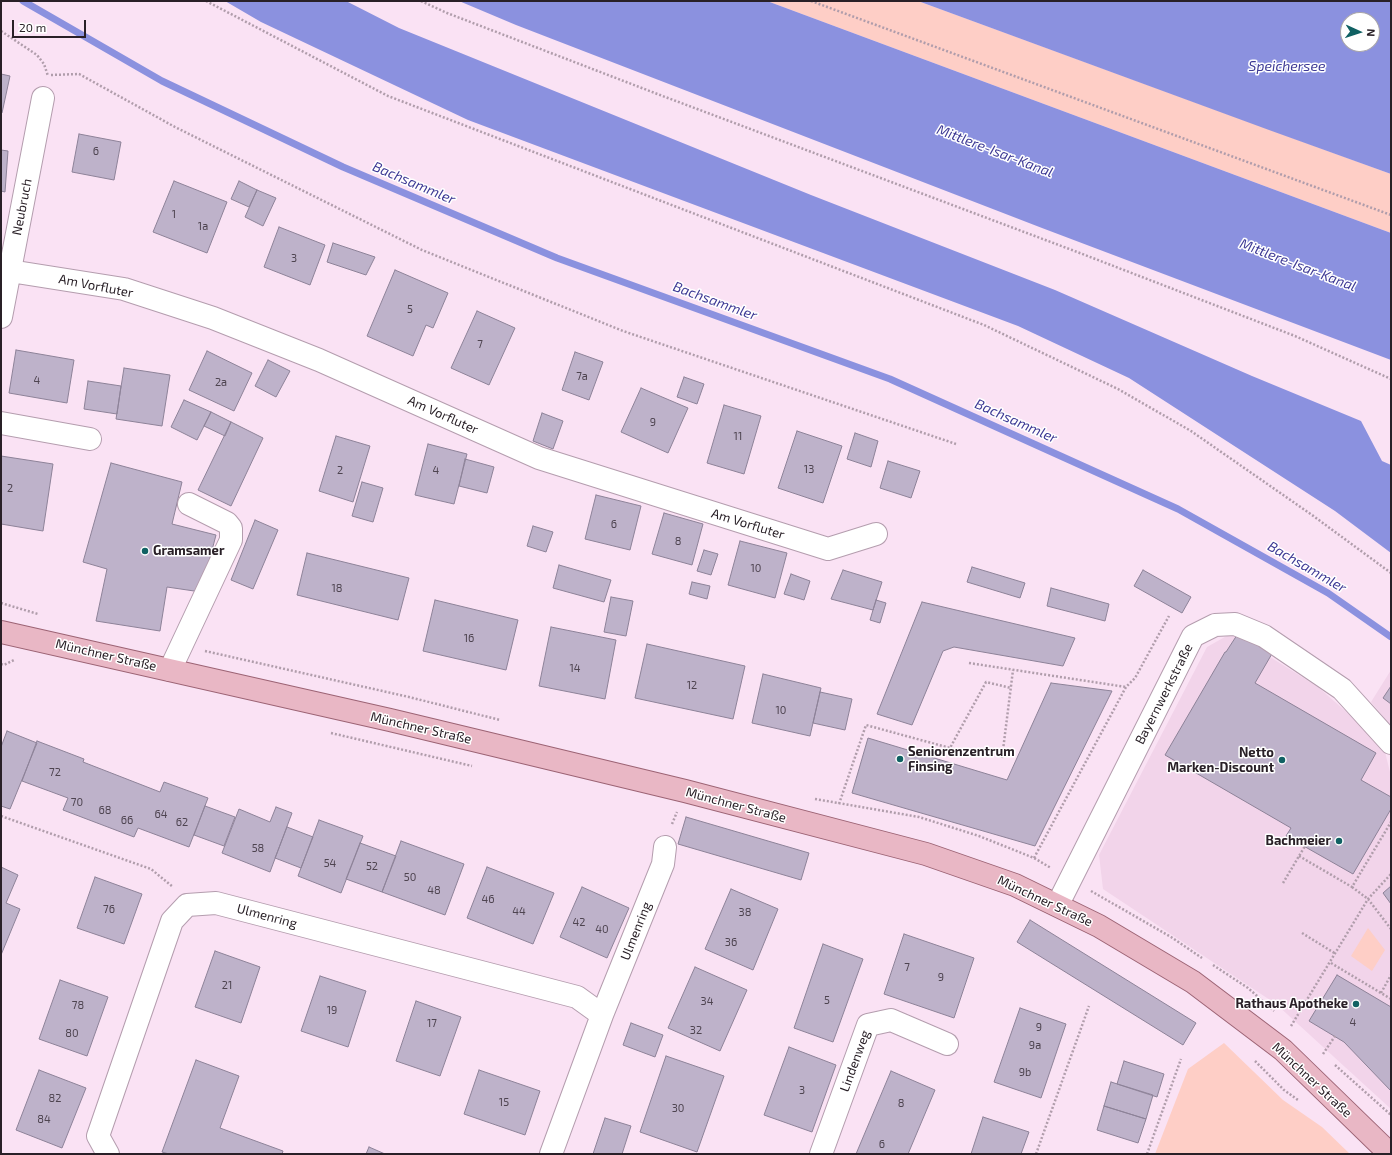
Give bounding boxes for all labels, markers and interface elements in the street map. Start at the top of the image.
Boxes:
scale bar [14,12,88,38]
north arrow [1340,12,1380,52]
text: 20 m [19,20,46,34]
text: N [1365,28,1378,37]
water label: Speichersee [1249,58,1325,74]
water label: Mittlere-Isar-Kanal [934,121,1056,181]
house number: 6 [93,144,99,158]
water label: Bachsammler [370,158,458,208]
street label: Neubruch [9,177,35,237]
house number: 1 [172,207,176,221]
house number: 1a [198,219,208,233]
water label: Mittlere-Isar-Kanal [1237,235,1359,295]
house number: 3 [291,251,297,265]
street label: Am Vorfluter [57,271,135,301]
water label: Bachsammler [671,278,759,324]
house number: 5 [407,302,413,316]
house number: 7 [477,337,483,351]
house number: 7a [576,369,588,383]
house number: 4 [34,373,40,387]
house number: 2a [215,375,227,389]
street label: Am Vorfluter [405,392,481,438]
water label: Bachsammler [972,395,1060,447]
house number: 9 [650,415,656,429]
house number: 11 [734,429,742,443]
house number: 13 [804,462,814,476]
house number: 2 [337,463,343,477]
house number: 4 [433,463,439,477]
house number: 2 [7,481,13,495]
street label: Am Vorfluter [710,505,786,543]
house number: 6 [611,517,617,531]
house number: 8 [675,534,681,548]
water label: Bachsammler [1265,538,1349,596]
place label: Gramsamer [153,543,224,559]
marker: Gramsamer [140,546,150,556]
house number: 10 [750,561,762,575]
house number: 18 [331,581,343,595]
house number: 16 [464,631,474,645]
street label: Münchner Straße [54,636,158,674]
street label: Bayernwerkstraße [1132,641,1196,747]
house number: 14 [569,661,581,675]
house number: 12 [687,678,697,692]
house number: 10 [775,703,787,717]
street label: Münchner Straße [369,709,473,747]
place label: Seniorenzentrum Finsing [908,744,1015,775]
place label: Netto Marken-Discount [1167,745,1274,776]
marker: Seniorenzentrum Finsing [895,754,905,764]
marker: Netto Marken-Discount [1277,755,1287,765]
house number: 72 [49,765,61,779]
street label: Münchner Straße [684,784,788,826]
house number: 70 [71,795,83,809]
house number: 68 [99,803,111,817]
house number: 64 [154,807,168,821]
house number: 66 [121,813,133,827]
house number: 62 [176,815,188,829]
place label: Bachmeier [1266,833,1331,849]
marker: Bachmeier [1334,836,1344,846]
house number: 58 [252,841,264,855]
house number: 54 [324,856,336,870]
house number: 52 [366,859,378,873]
house number: 50 [404,870,416,884]
street label: Münchner Straße [995,872,1095,930]
house number: 48 [427,883,441,897]
house number: 46 [481,892,495,906]
street label: Ulmenring [617,899,655,963]
street label: Ulmenring [235,900,299,932]
house number: 76 [103,902,115,916]
house number: 44 [512,904,526,918]
house number: 38 [739,905,751,919]
house number: 42 [573,915,585,929]
house number: 40 [595,922,609,936]
house number: 36 [725,935,737,949]
house number: 7 [904,960,910,974]
house number: 9 [938,970,944,984]
house number: 21 [222,978,232,992]
house number: 5 [824,993,830,1007]
house number: 34 [701,994,713,1008]
place label: Rathaus Apotheke [1235,996,1348,1012]
house number: 78 [72,998,84,1012]
marker: Rathaus Apotheke [1351,999,1361,1009]
house number: 19 [327,1003,337,1017]
house number: 4 [1350,1015,1356,1029]
house number: 17 [427,1016,437,1030]
house number: 9 [1036,1020,1042,1034]
house number: 32 [690,1023,702,1037]
house number: 80 [65,1026,79,1040]
street label: Lindenweg [837,1028,873,1094]
house number: 9a [1029,1038,1041,1052]
street label: Münchner Straße [1269,1039,1355,1121]
house number: 9b [1019,1065,1031,1079]
house number: 3 [799,1083,805,1097]
house number: 82 [49,1091,61,1105]
house number: 15 [499,1095,509,1109]
house number: 8 [898,1096,904,1110]
house number: 30 [672,1101,684,1115]
house number: 84 [37,1112,51,1126]
house number: 6 [879,1137,885,1151]

